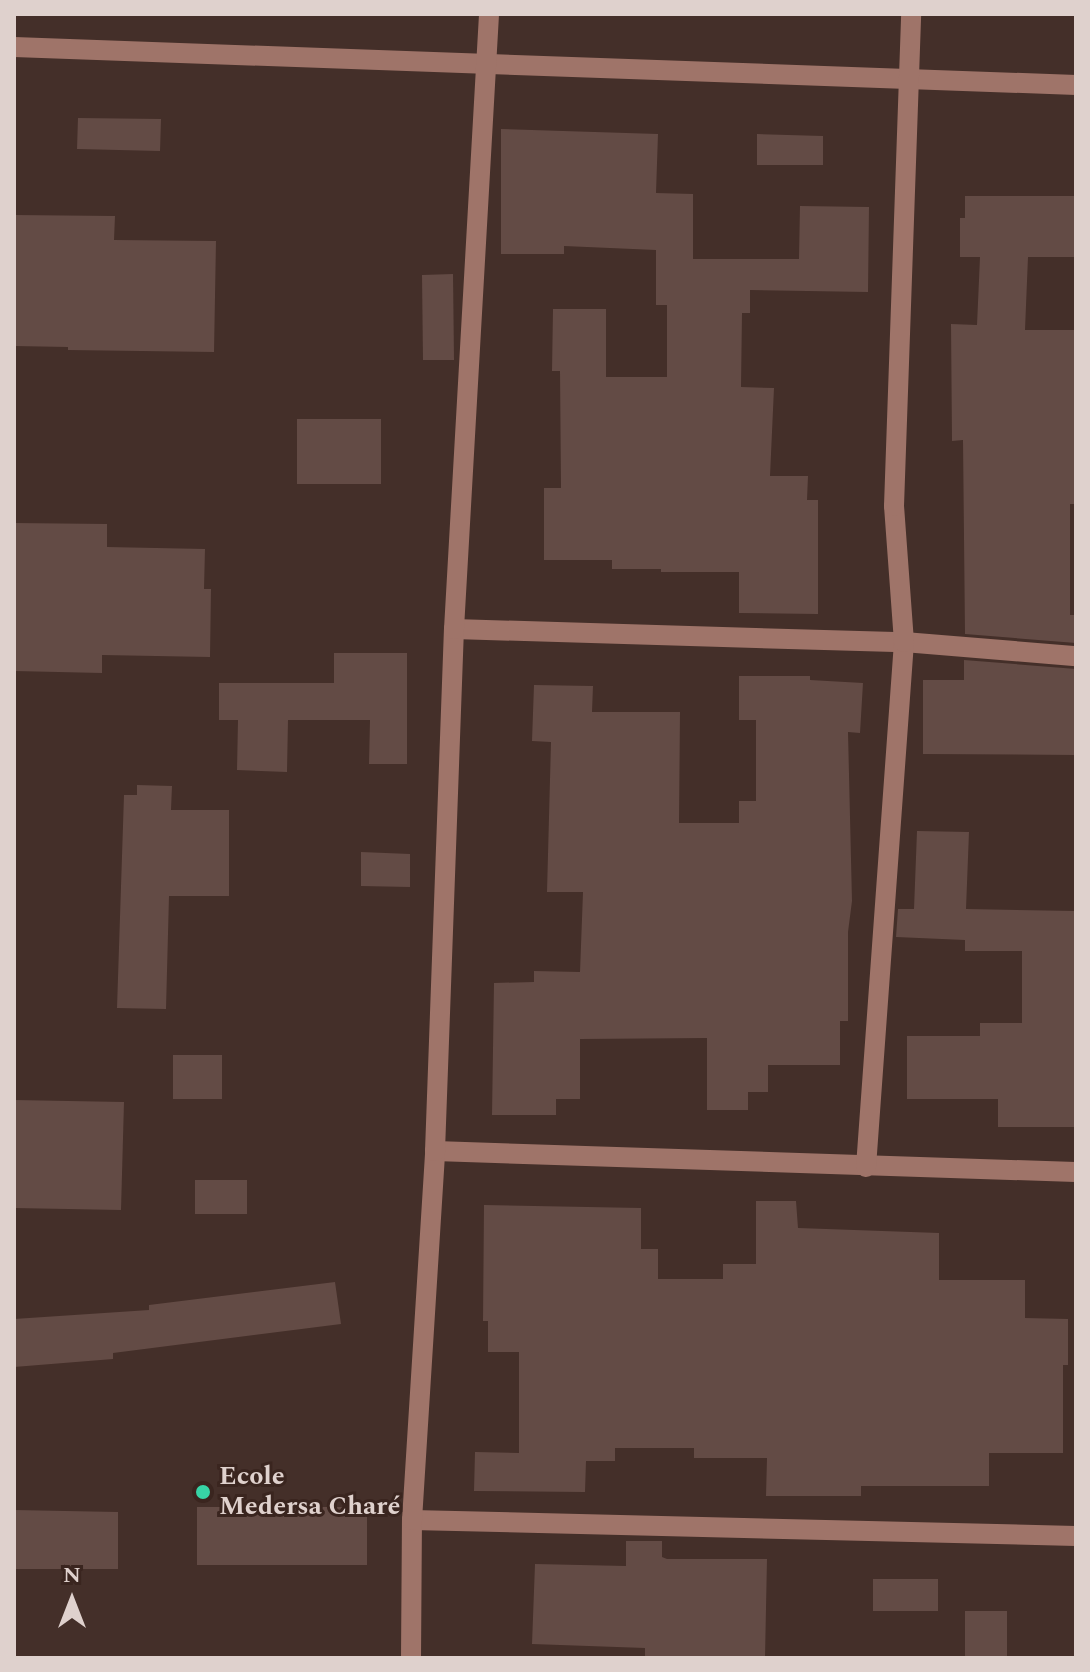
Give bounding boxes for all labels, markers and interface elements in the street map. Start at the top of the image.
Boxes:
place label: Ecole Medersa Charé [219,1461,400,1522]
marker: Ecole Medersa Charé [194,1483,212,1501]
text: N [63,1559,81,1592]
north arrow [32,1560,112,1640]

